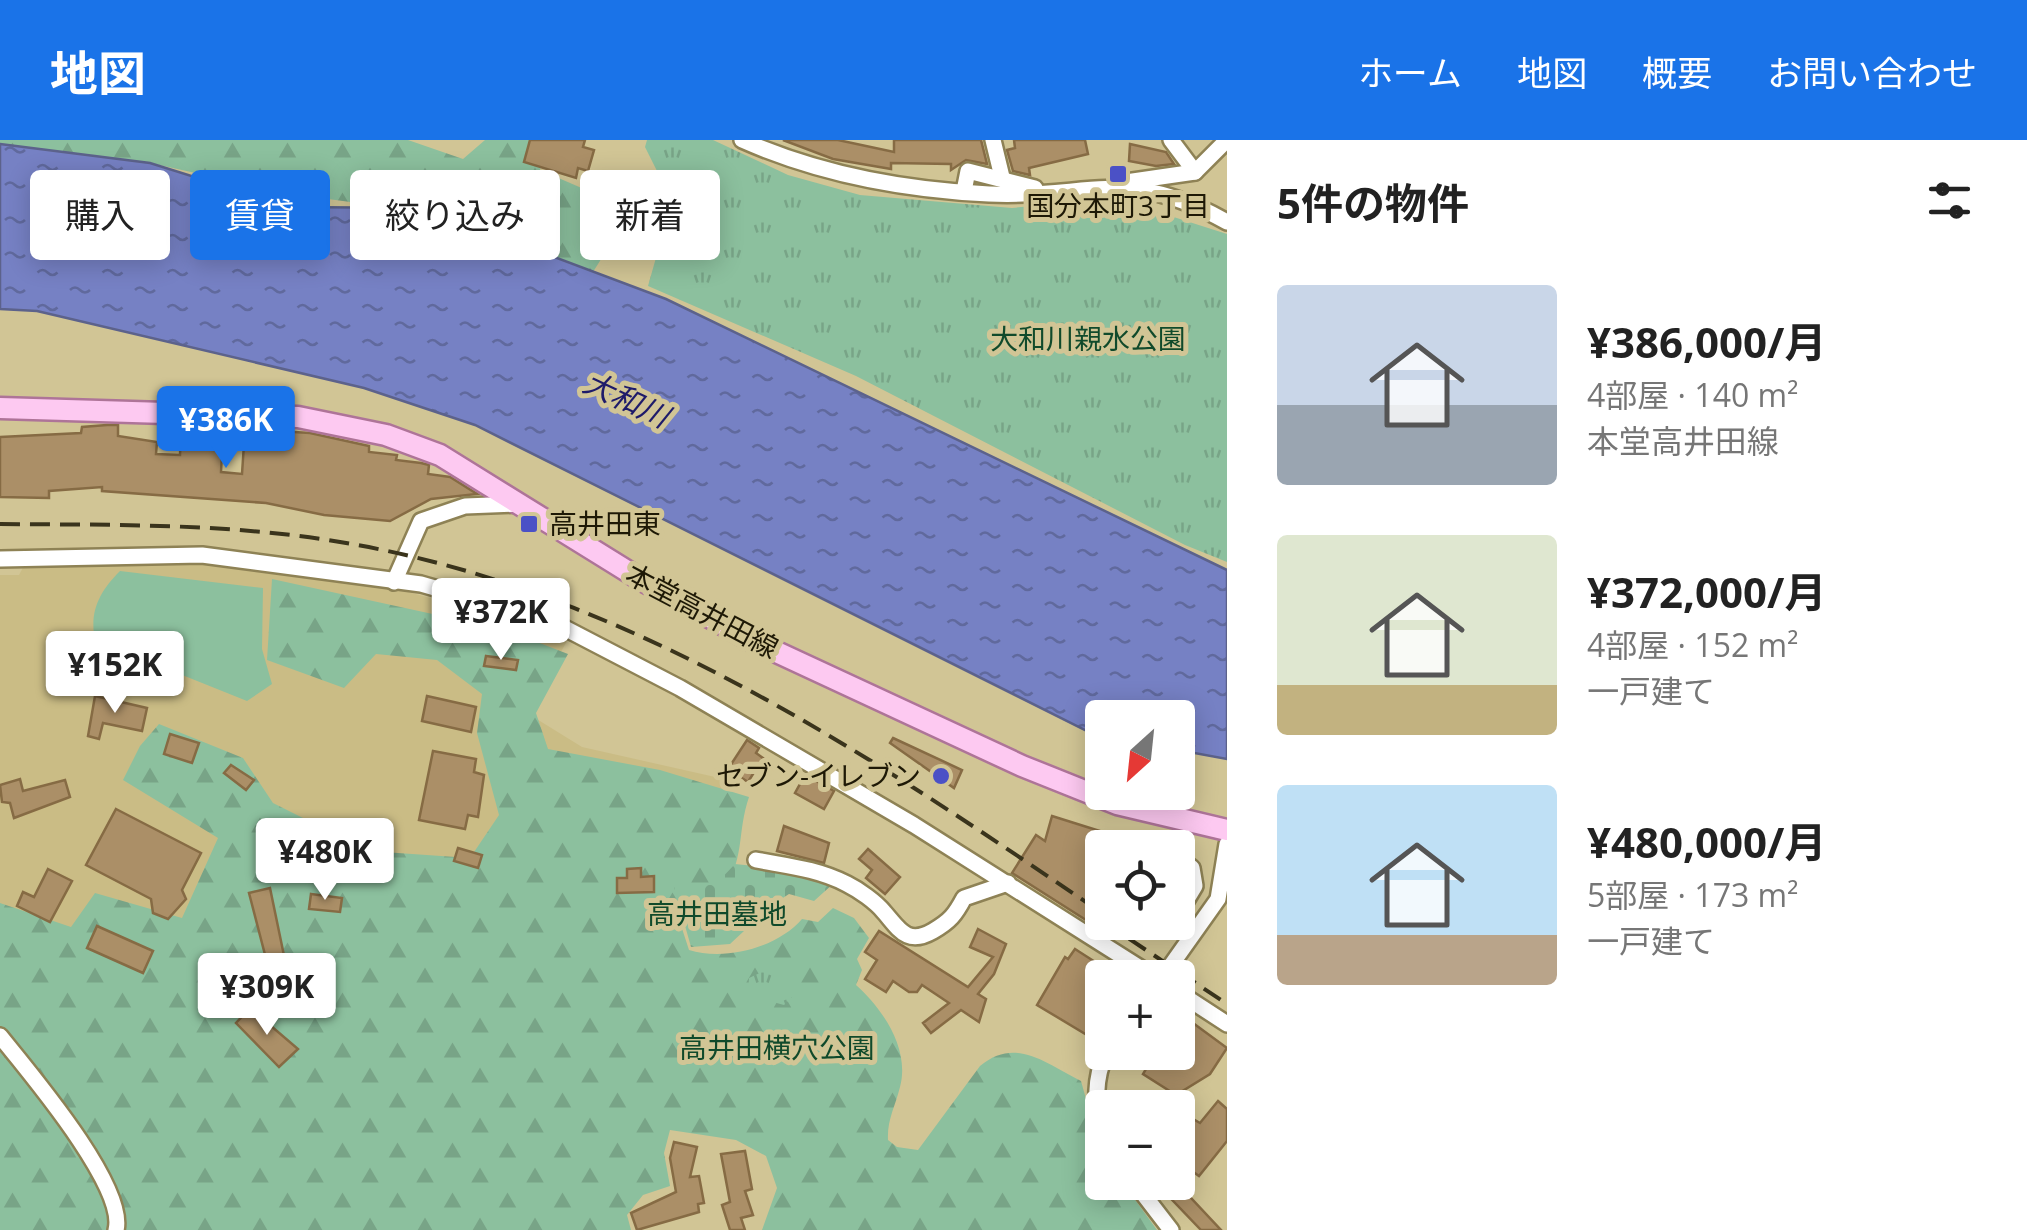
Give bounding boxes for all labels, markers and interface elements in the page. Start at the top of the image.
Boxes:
text: 地図 [50,40,146,105]
text: ホーム [1358,49,1462,96]
text: 地図 [1517,49,1587,96]
text: 概要 [1642,49,1712,96]
text: お問い合わせ [1767,49,1977,96]
marker: 国分本町3丁目 [1107,163,1129,185]
chip: 購入 [30,170,170,260]
chip: 賃貸 [190,170,330,260]
chip: 絞り込み [350,170,560,260]
chip: 新着 [580,170,720,260]
icon: filters [1922,173,1977,228]
text: 5件の物件 [1277,174,1469,231]
place label: 国分本町3丁目 [1026,186,1210,224]
text: ¥386,000/月 [1587,313,1826,370]
park label: 大和川親水公園 [990,319,1186,357]
icon: home [1357,325,1477,445]
water label: 大和川 [577,361,679,438]
text: 4部屋 · 140 m² [1587,373,1798,416]
pin: ¥386K [156,386,296,471]
text: ¥386K [179,397,273,440]
text: 本堂高井田線 [1587,419,1779,462]
place label: 高井田東 [549,504,661,542]
marker: 高井田東 [518,513,540,535]
street label: 本堂高井田線 [619,554,786,666]
text: ¥372,000/月 [1587,563,1826,620]
icon: home [1357,575,1477,695]
pin: ¥372K [431,578,571,663]
text: ¥372K [454,589,548,632]
text: 4部屋 · 152 m² [1587,623,1798,666]
pin: ¥152K [45,631,185,716]
text: ¥152K [68,642,162,685]
text: 一戸建て [1587,669,1715,712]
north arrow [1085,700,1195,810]
map controls [1085,700,1195,1200]
place label: セブン-イレブン [716,756,921,794]
marker: セブン-イレブン [930,765,952,787]
text: ¥480,000/月 [1587,813,1826,870]
pin: ¥480K [255,818,395,903]
icon: home [1357,825,1477,945]
text: ¥480K [278,829,372,872]
button: locate [1085,830,1195,940]
text: 5部屋 · 173 m² [1587,873,1798,916]
park label: 高井田墓地 [647,894,787,932]
text: 一戸建て [1587,919,1715,962]
pin: ¥309K [197,953,337,1038]
button: + [1085,960,1195,1070]
text: ¥309K [220,964,314,1007]
park label: 高井田横穴公園 [679,1028,875,1066]
button: − [1085,1090,1195,1200]

